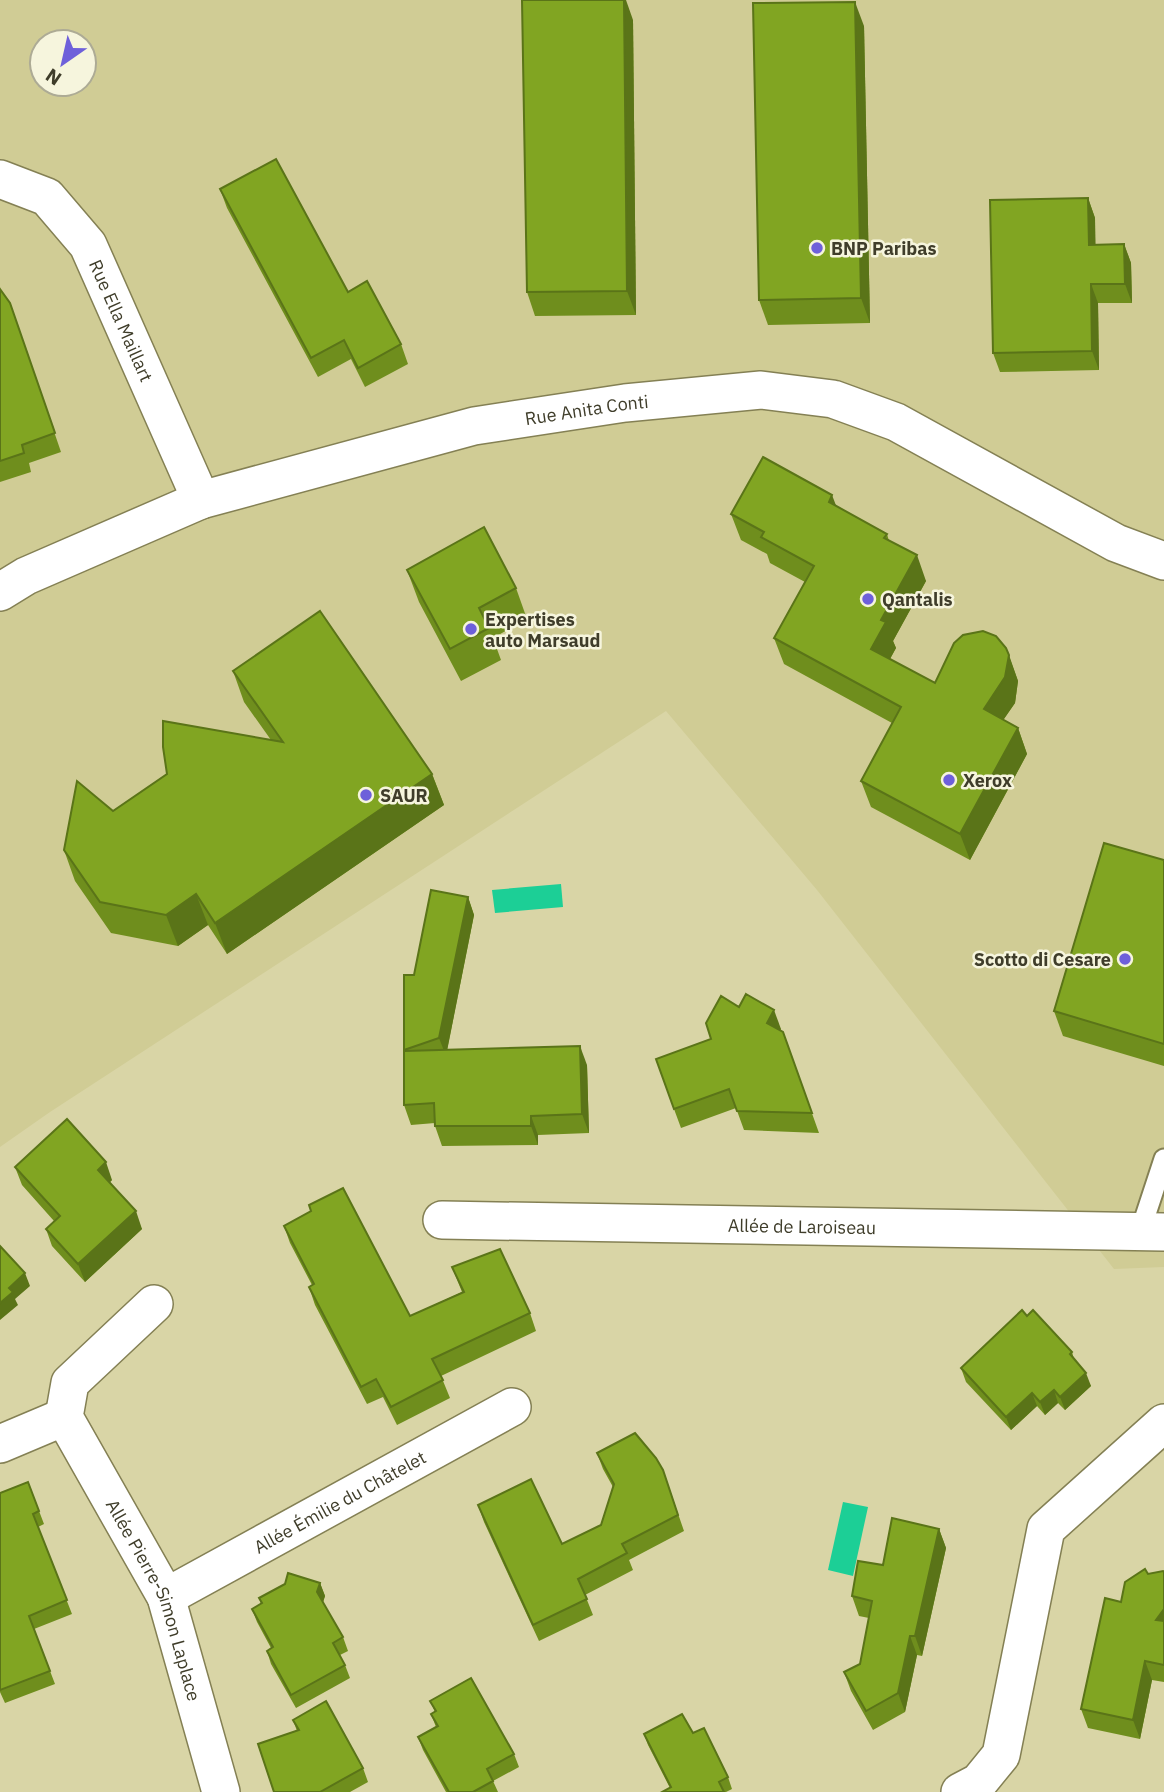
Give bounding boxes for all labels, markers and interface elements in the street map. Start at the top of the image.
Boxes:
north arrow [28,28,98,98]
text: N [41,63,66,91]
place label: BNP Paribas [831,237,937,260]
marker: BNP Paribas [809,240,825,256]
street label: Rue Ella Maillart [84,256,159,385]
street label: Rue Anita Conti [523,389,649,430]
place label: Qantalis [882,588,953,611]
marker: Qantalis [860,591,876,607]
place label: Expertises auto Marsaud [485,608,600,652]
marker: Expertises auto Marsaud [463,621,479,637]
place label: Xerox [963,769,1012,792]
marker: Xerox [941,772,957,788]
place label: SAUR [380,784,428,807]
marker: SAUR [358,787,374,803]
place label: Scotto di Cesare [974,948,1111,971]
marker: Scotto di Cesare [1117,951,1133,967]
street label: Allée de Laroiseau [728,1213,876,1239]
street label: Allée Émilie du Châtelet [250,1445,430,1558]
street label: Allée Pierre-Simon Laplace [101,1495,206,1704]

